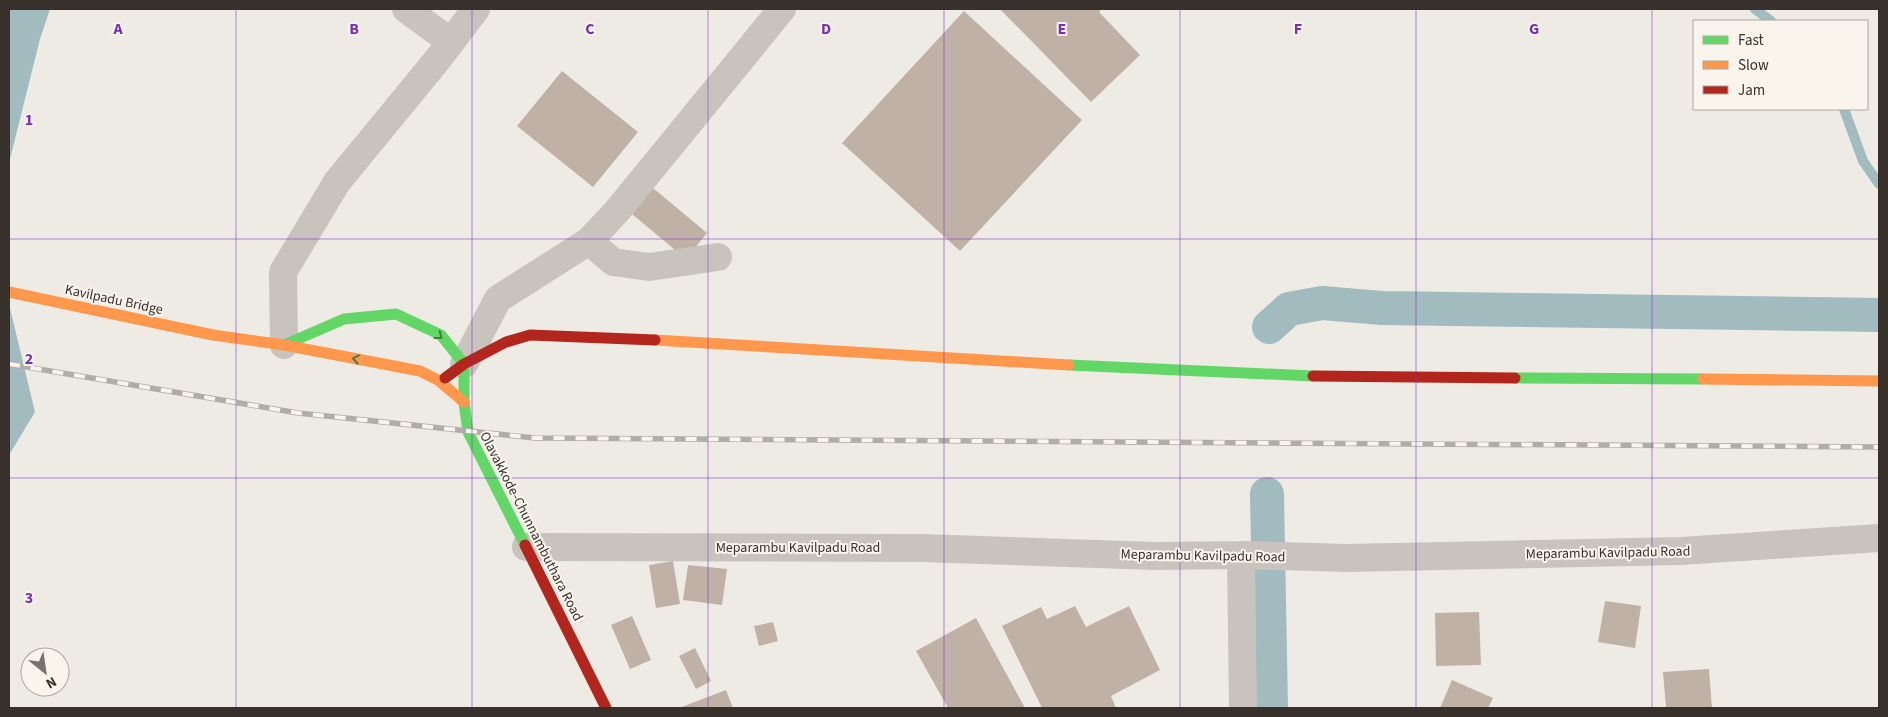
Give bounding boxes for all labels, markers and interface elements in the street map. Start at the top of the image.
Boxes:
text: A [112,18,123,40]
text: B [349,18,359,40]
text: C [585,18,595,40]
text: D [821,18,831,40]
text: E [1058,18,1066,40]
text: F [1294,18,1302,40]
text: G [1529,18,1539,40]
legend [1693,20,1868,110]
text: Fast [1738,30,1764,51]
text: Slow [1738,55,1769,76]
text: Jam [1738,80,1765,101]
text: 1 [25,109,33,131]
street label: Kavilpadu Bridge [63,280,165,320]
one-way arrow [433,331,442,339]
text: 2 [25,348,33,370]
one-way arrow [352,354,360,365]
street label: Olavakkode-Chunnambuthara Road [475,428,588,625]
street label: Meparambu Kavilpadu Road [716,538,880,558]
street label: Meparambu Kavilpadu Road [1526,542,1691,564]
street label: Meparambu Kavilpadu Road [1120,545,1285,567]
text: 3 [25,587,33,609]
north arrow [20,647,70,697]
text: N [42,671,60,693]

